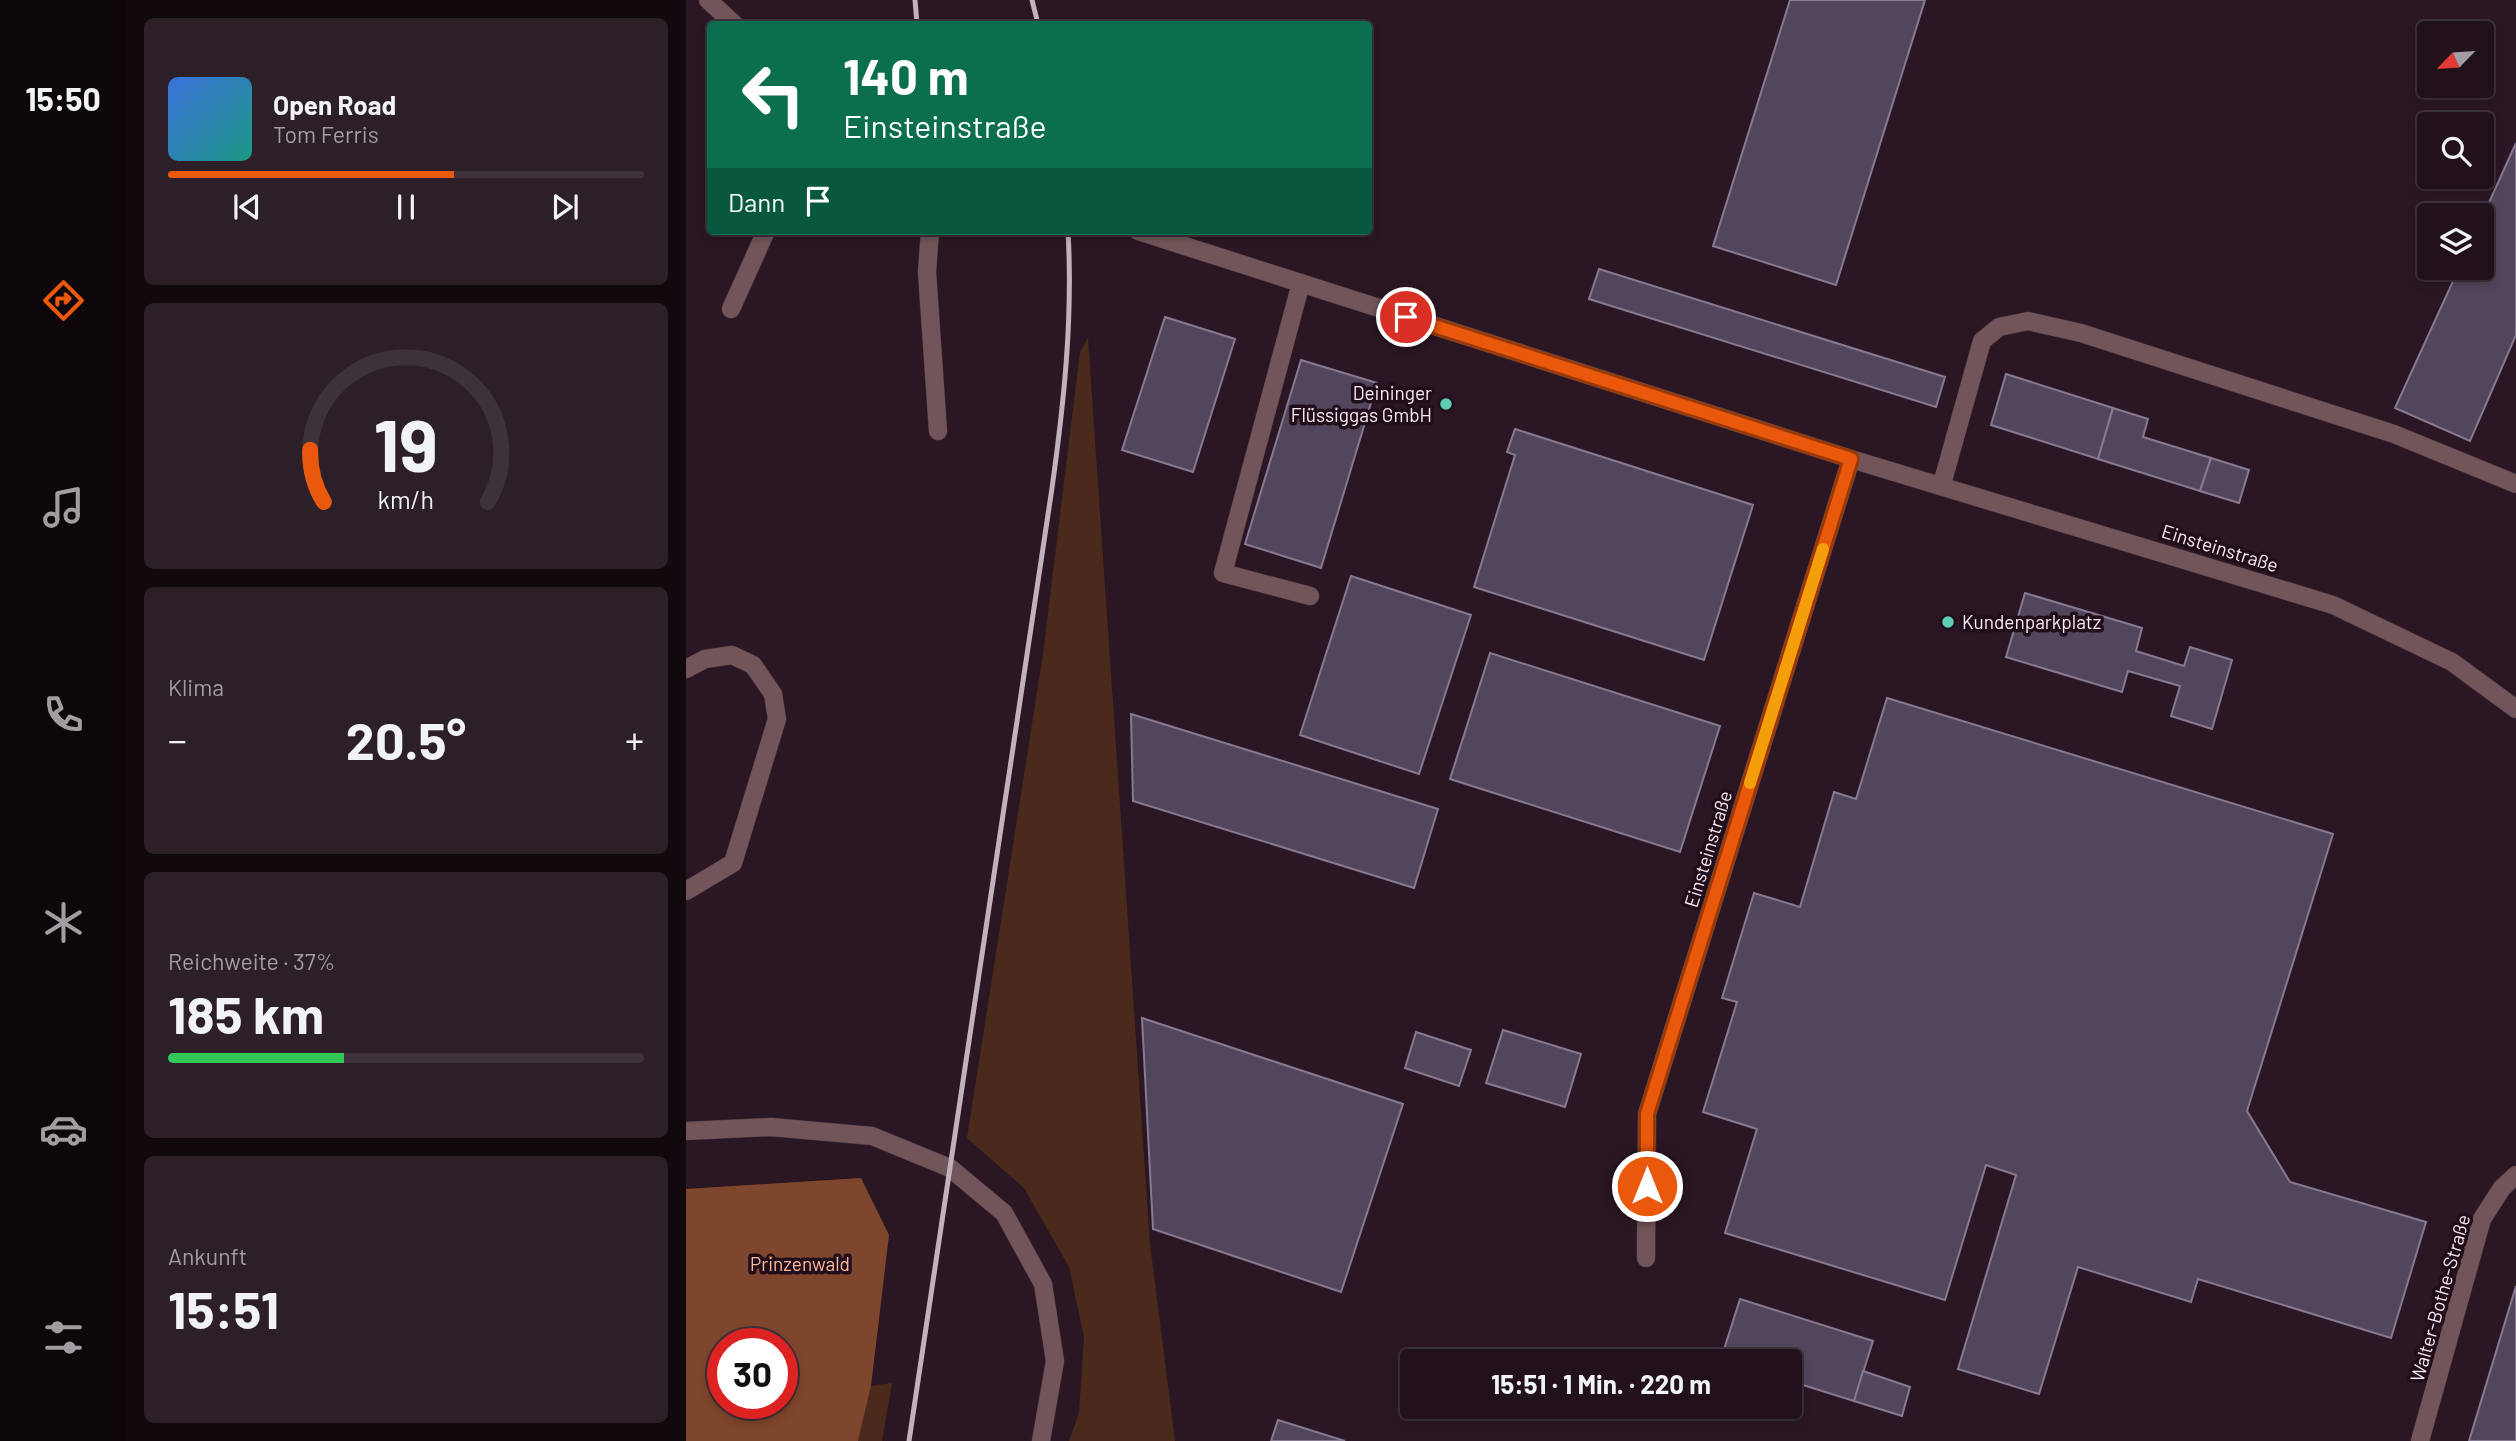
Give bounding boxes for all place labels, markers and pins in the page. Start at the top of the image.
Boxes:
pin [1376,287,1436,347]
place label: Deininger Flüssiggas GmbH [1291,381,1432,426]
marker: Deininger Flüssiggas GmbH [1438,396,1454,412]
place label: Kundenparkplatz [1962,610,2101,633]
marker: Kundenparkplatz [1940,614,1956,630]

